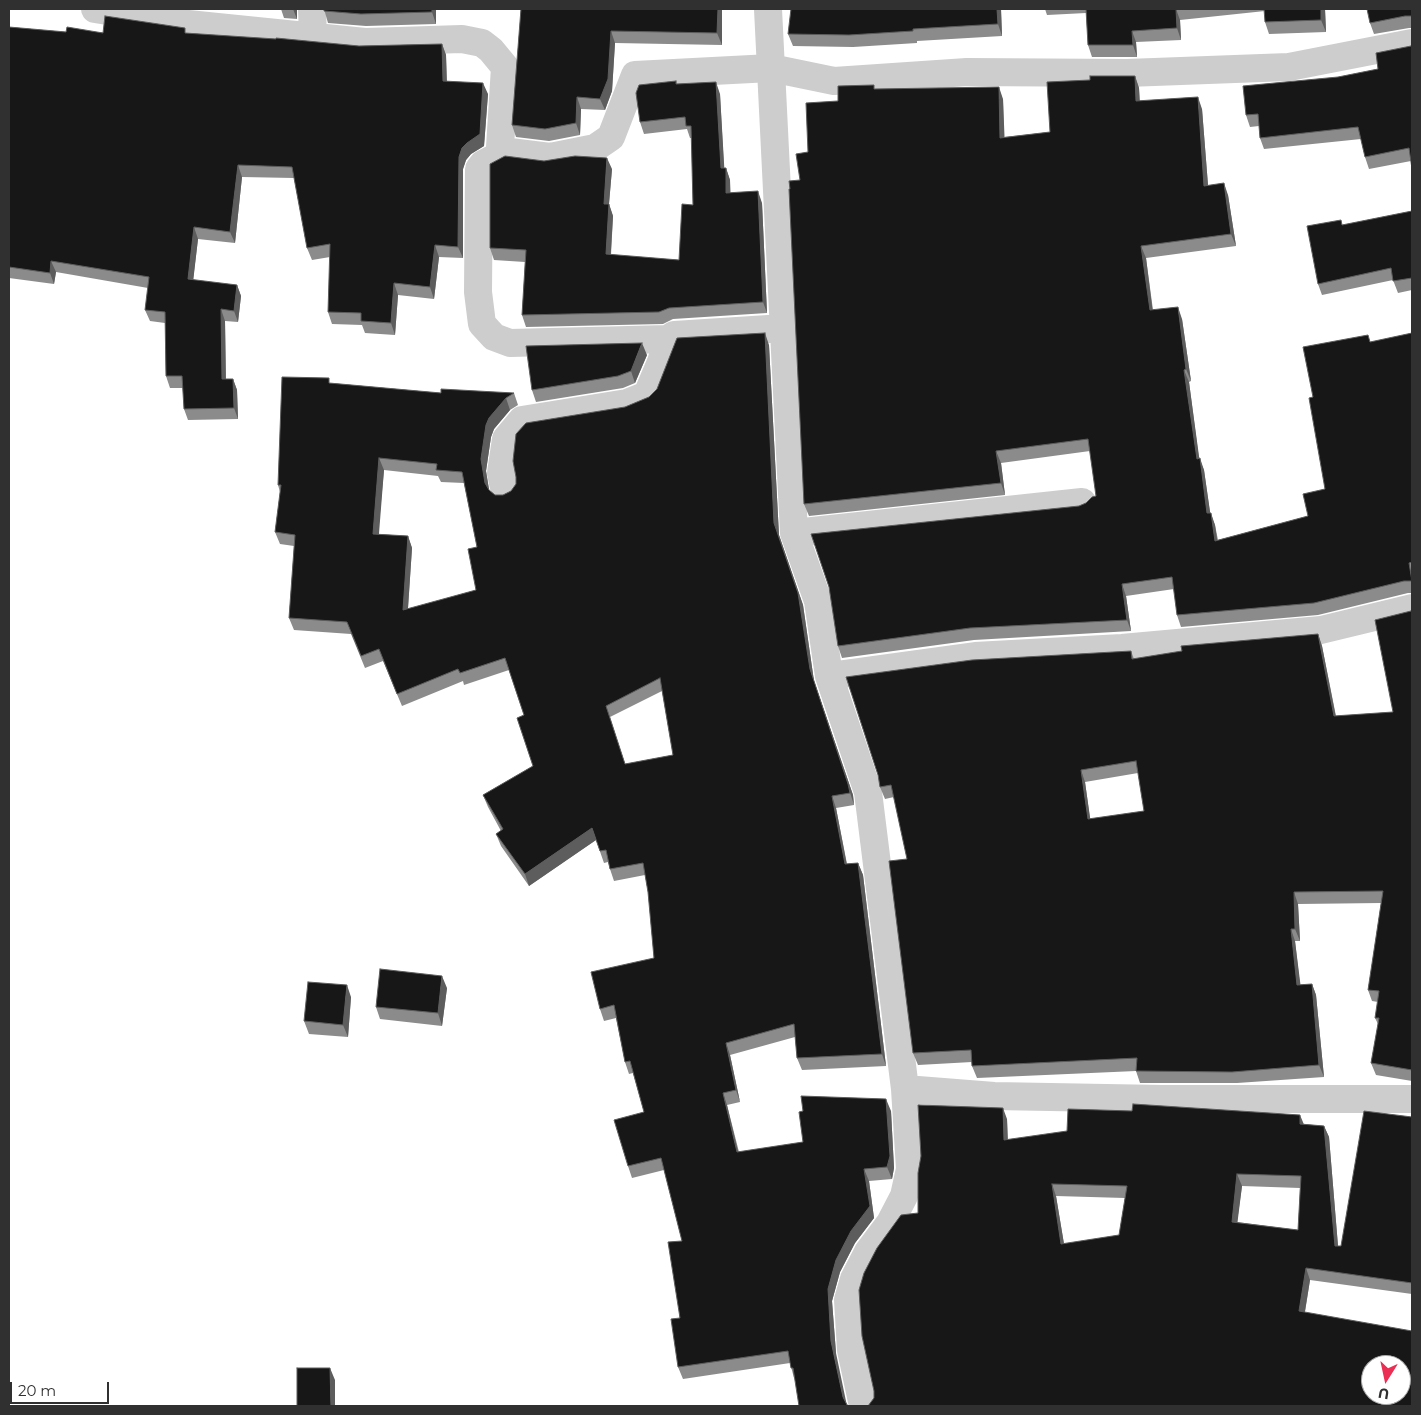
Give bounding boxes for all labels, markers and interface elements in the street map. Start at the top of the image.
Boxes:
north arrow [1361,1355,1411,1405]
scale bar [12,1372,111,1404]
text: 20 m [18,1381,56,1400]
text: U [1377,1384,1391,1404]

